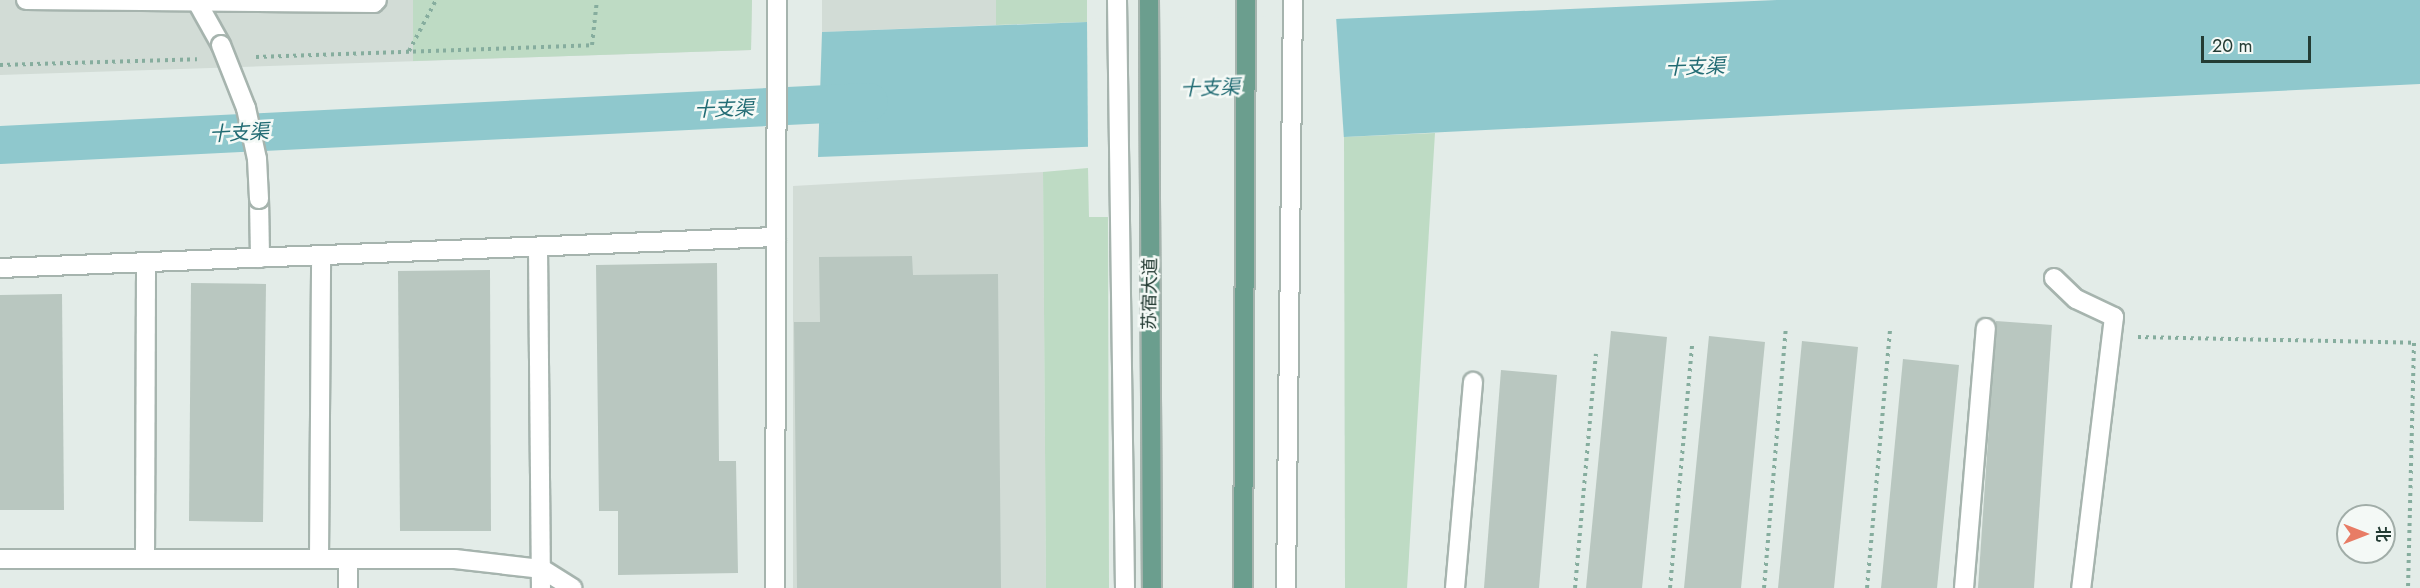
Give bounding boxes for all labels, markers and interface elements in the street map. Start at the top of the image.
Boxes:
scale bar [2204,24,2314,62]
text: 20 m [2212,33,2252,59]
water label: 十支渠 [1665,54,1725,80]
water label: 十支渠 [1180,75,1240,101]
water label: 十支渠 [694,96,754,122]
water label: 十支渠 [208,119,270,147]
street label: 苏宿大道 [1139,258,1161,330]
north arrow [2336,504,2396,564]
text: 北 [2371,526,2394,542]

